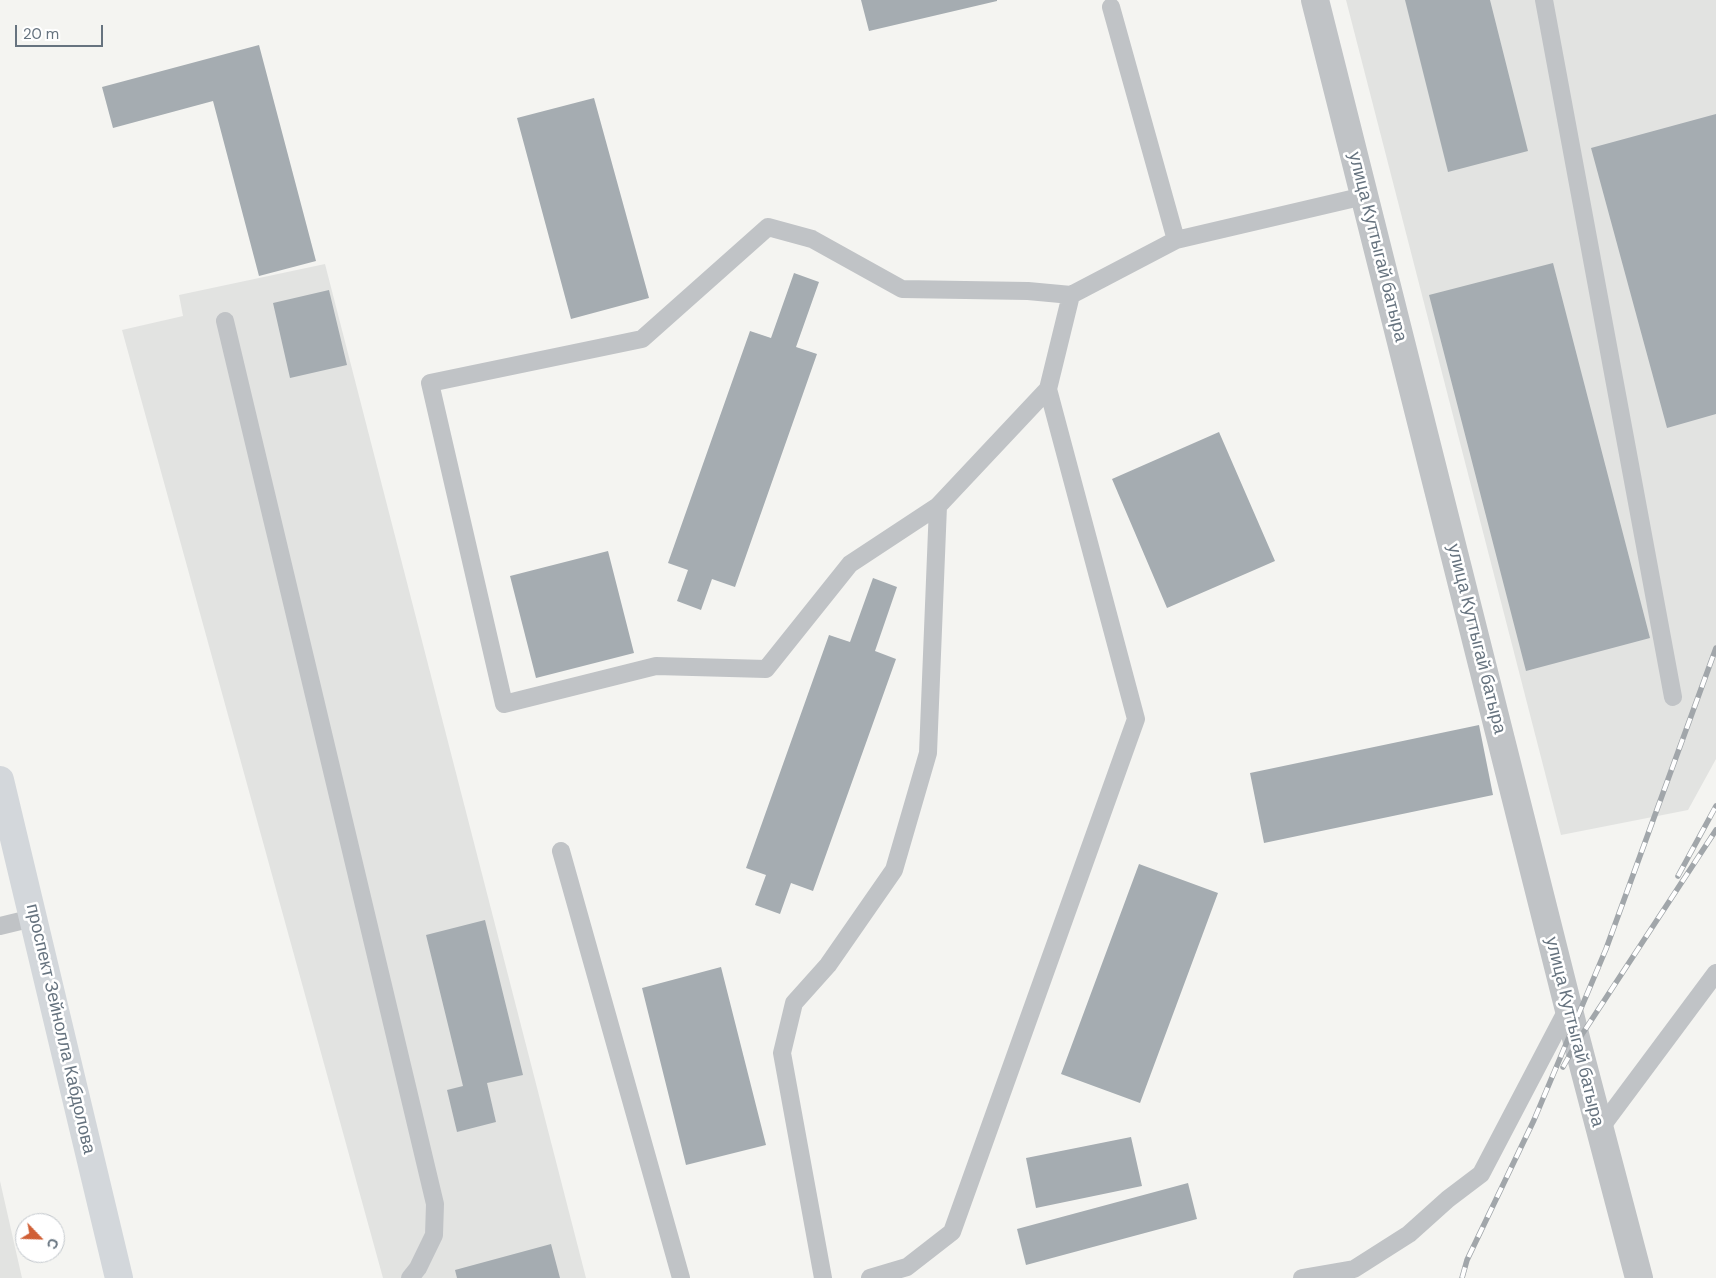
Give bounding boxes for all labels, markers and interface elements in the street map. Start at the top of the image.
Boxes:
scale bar [18,15,105,47]
text: 20 m [23,24,59,44]
street label: улица Куттыгай батыра [1343,150,1411,344]
street label: улица Куттыгай батыра [1442,542,1510,736]
street label: проспект Зейнолла Кабдолова [21,902,99,1156]
street label: улица Куттыгай батыра [1540,935,1608,1129]
north arrow [15,1213,65,1263]
text: С [43,1235,63,1252]

